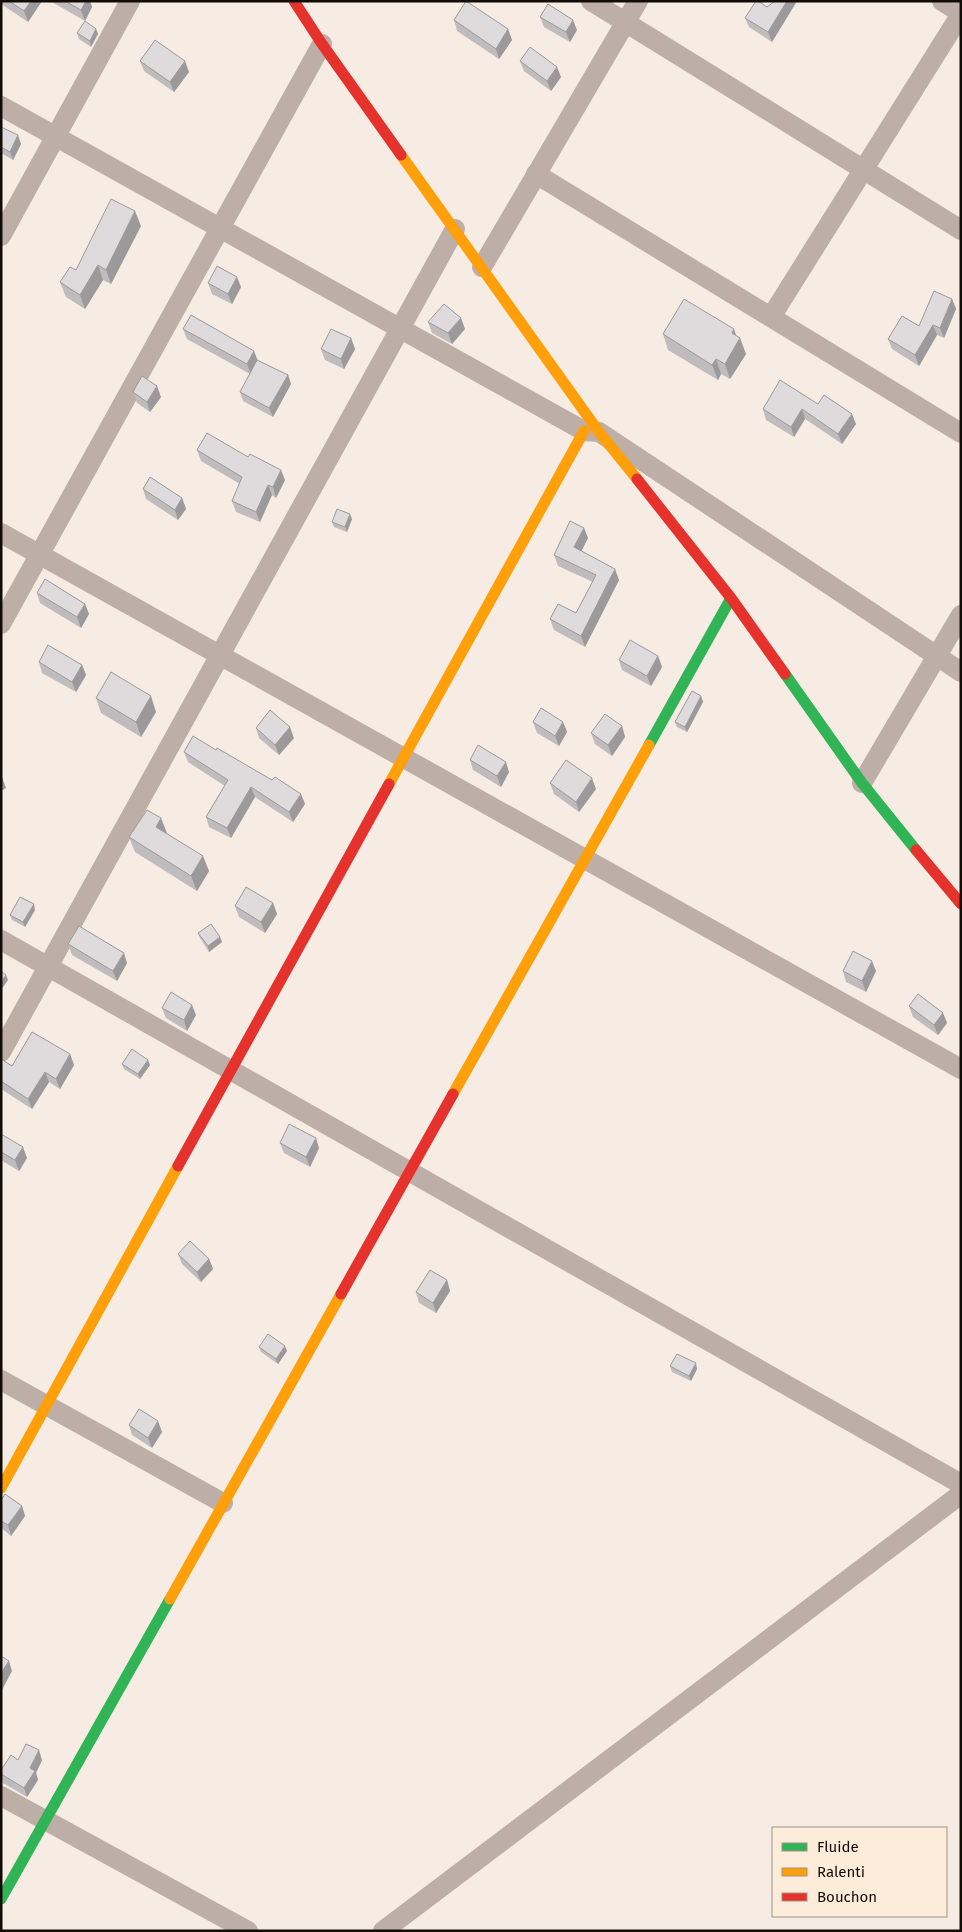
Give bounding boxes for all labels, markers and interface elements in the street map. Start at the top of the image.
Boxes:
legend [772,1827,947,1917]
text: Fluide [817,1838,859,1856]
text: Ralenti [817,1863,865,1881]
text: Bouchon [817,1888,877,1906]

